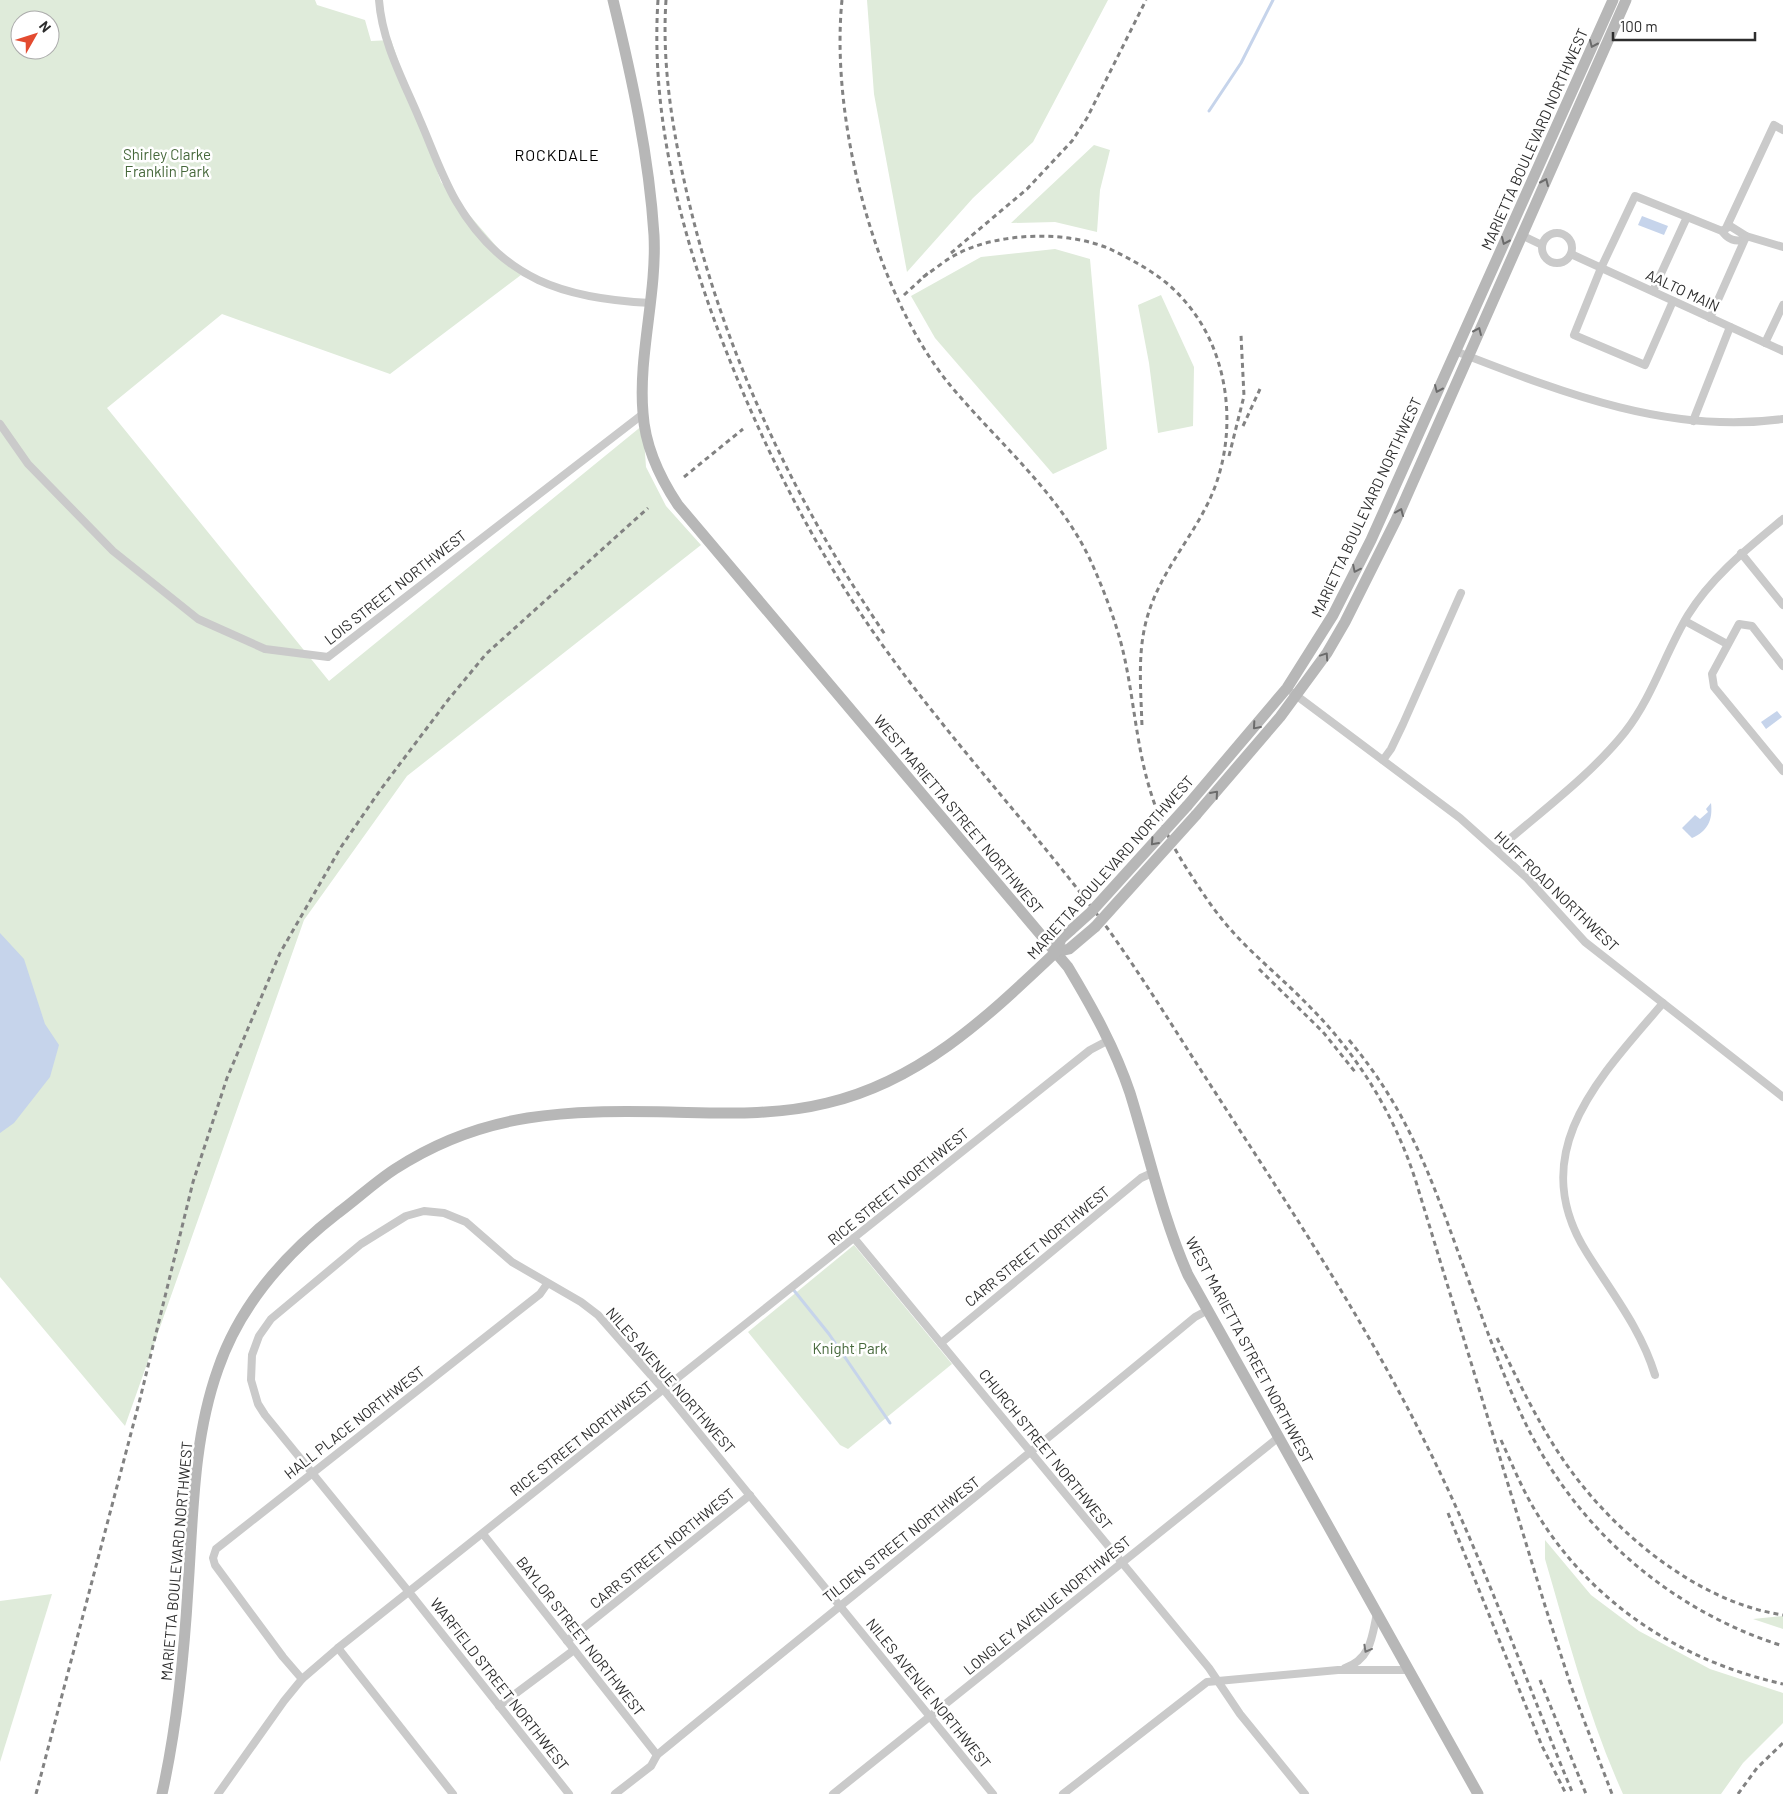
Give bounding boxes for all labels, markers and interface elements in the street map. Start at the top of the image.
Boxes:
north arrow [10,10,60,60]
scale bar [1613,10,1756,42]
text: 100 m [1620,17,1658,35]
text: N [36,18,55,35]
street label: MARIETTA BOULEVARD NORTHWEST [1477,25,1591,253]
one-way arrow [1588,39,1599,48]
park label: Shirley Clarke Franklin Park [123,145,211,180]
district label: ROCKDALE [514,145,600,164]
one-way arrow [1538,178,1549,187]
one-way arrow [1501,236,1511,245]
street label: AALTO MAIN [1643,265,1723,315]
one-way arrow [1472,327,1483,336]
one-way arrow [1434,384,1445,393]
street label: MARIETTA BOULEVARD NORTHWEST [1307,394,1425,620]
one-way arrow [1393,508,1404,517]
street label: LOIS STREET NORTHWEST [320,526,470,648]
one-way arrow [1352,563,1362,572]
one-way arrow [1319,652,1328,662]
street label: WEST MARIETTA STREET NORTHWEST [870,711,1048,917]
one-way arrow [1253,720,1262,729]
street label: MARIETTA BOULEVARD NORTHWEST [1023,772,1197,962]
one-way arrow [1209,790,1218,799]
street label: HUFF ROAD NORTHWEST [1491,827,1623,955]
one-way arrow [1151,836,1160,845]
street label: RICE STREET NORTHWEST [824,1124,972,1248]
street label: CARR STREET NORTHWEST [961,1182,1113,1310]
street label: WEST MARIETTA STREET NORTHWEST [1182,1234,1318,1466]
street label: NILES AVENUE NORTHWEST [603,1303,739,1457]
park label: Knight Park [812,1339,888,1357]
street label: HALL PLACE NORTHWEST [280,1362,428,1482]
street label: CHURCH STREET NORTHWEST [976,1365,1116,1533]
street label: RICE STREET NORTHWEST [506,1377,656,1499]
street label: MARIETTA BOULEVARD NORTHWEST [157,1440,195,1682]
street label: TILDEN STREET NORTHWEST [819,1472,983,1606]
street label: CARR STREET NORTHWEST [586,1484,738,1612]
street label: LONGLEY AVENUE NORTHWEST [960,1532,1134,1678]
street label: BAYLOR STREET NORTHWEST [513,1553,649,1719]
street label: WARFIELD STREET NORTHWEST [427,1594,573,1774]
street label: NILES AVENUE NORTHWEST [863,1615,995,1771]
one-way arrow [1363,1644,1373,1653]

